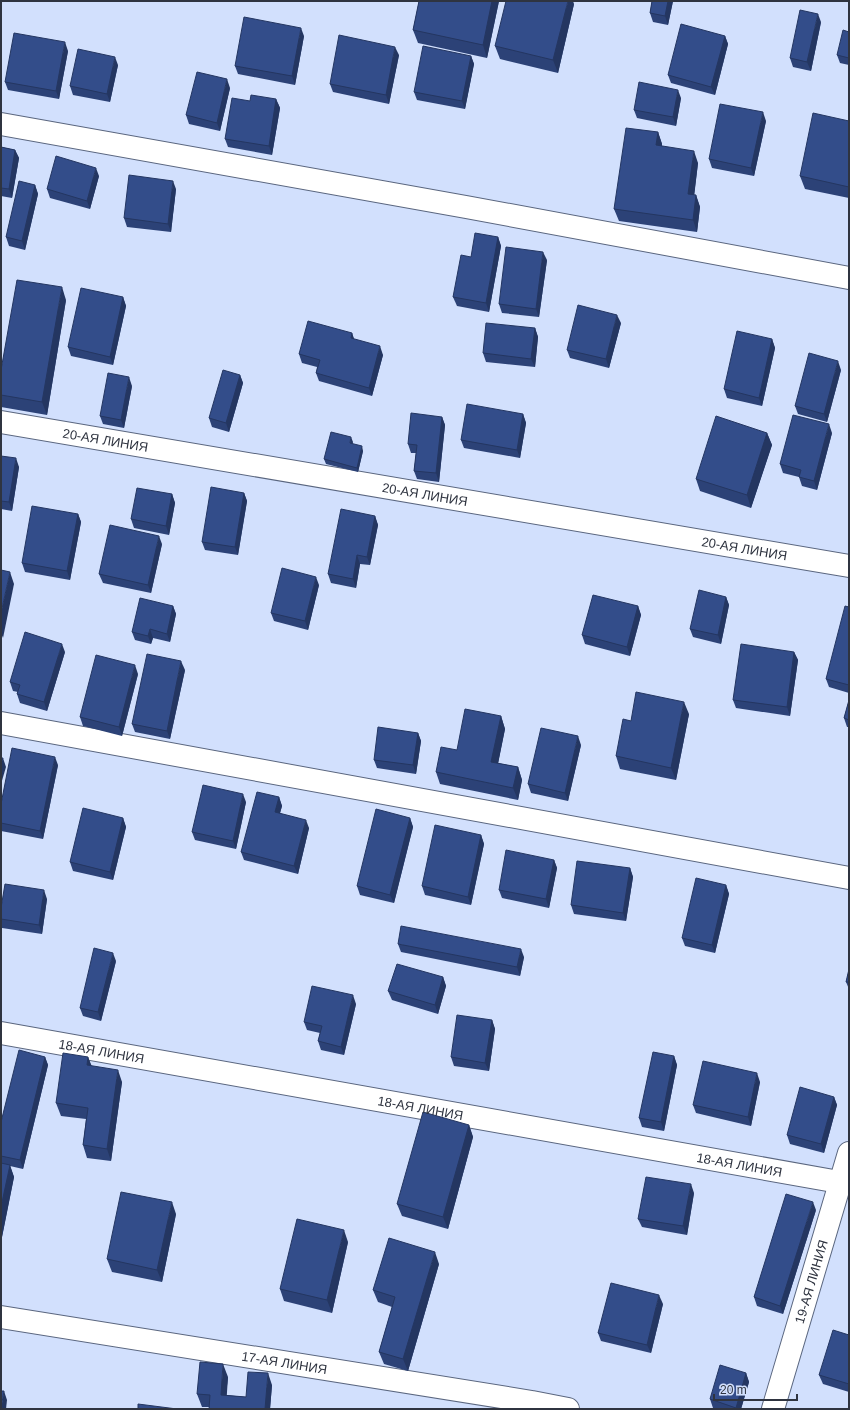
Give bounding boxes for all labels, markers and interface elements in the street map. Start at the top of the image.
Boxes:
street label: 20-АЯ ЛИНИЯ [62,426,149,455]
street label: 20-АЯ ЛИНИЯ [381,480,469,509]
street label: 20-АЯ ЛИНИЯ [700,534,788,563]
street label: 18-АЯ ЛИНИЯ [57,1036,145,1066]
street label: 18-АЯ ЛИНИЯ [376,1093,464,1123]
street label: 18-АЯ ЛИНИЯ [695,1150,783,1180]
street label: 19-АЯ ЛИНИЯ [792,1238,831,1325]
street label: 17-АЯ ЛИНИЯ [240,1349,328,1377]
scale bar [714,1376,797,1402]
text: 20 m [720,1383,747,1397]

